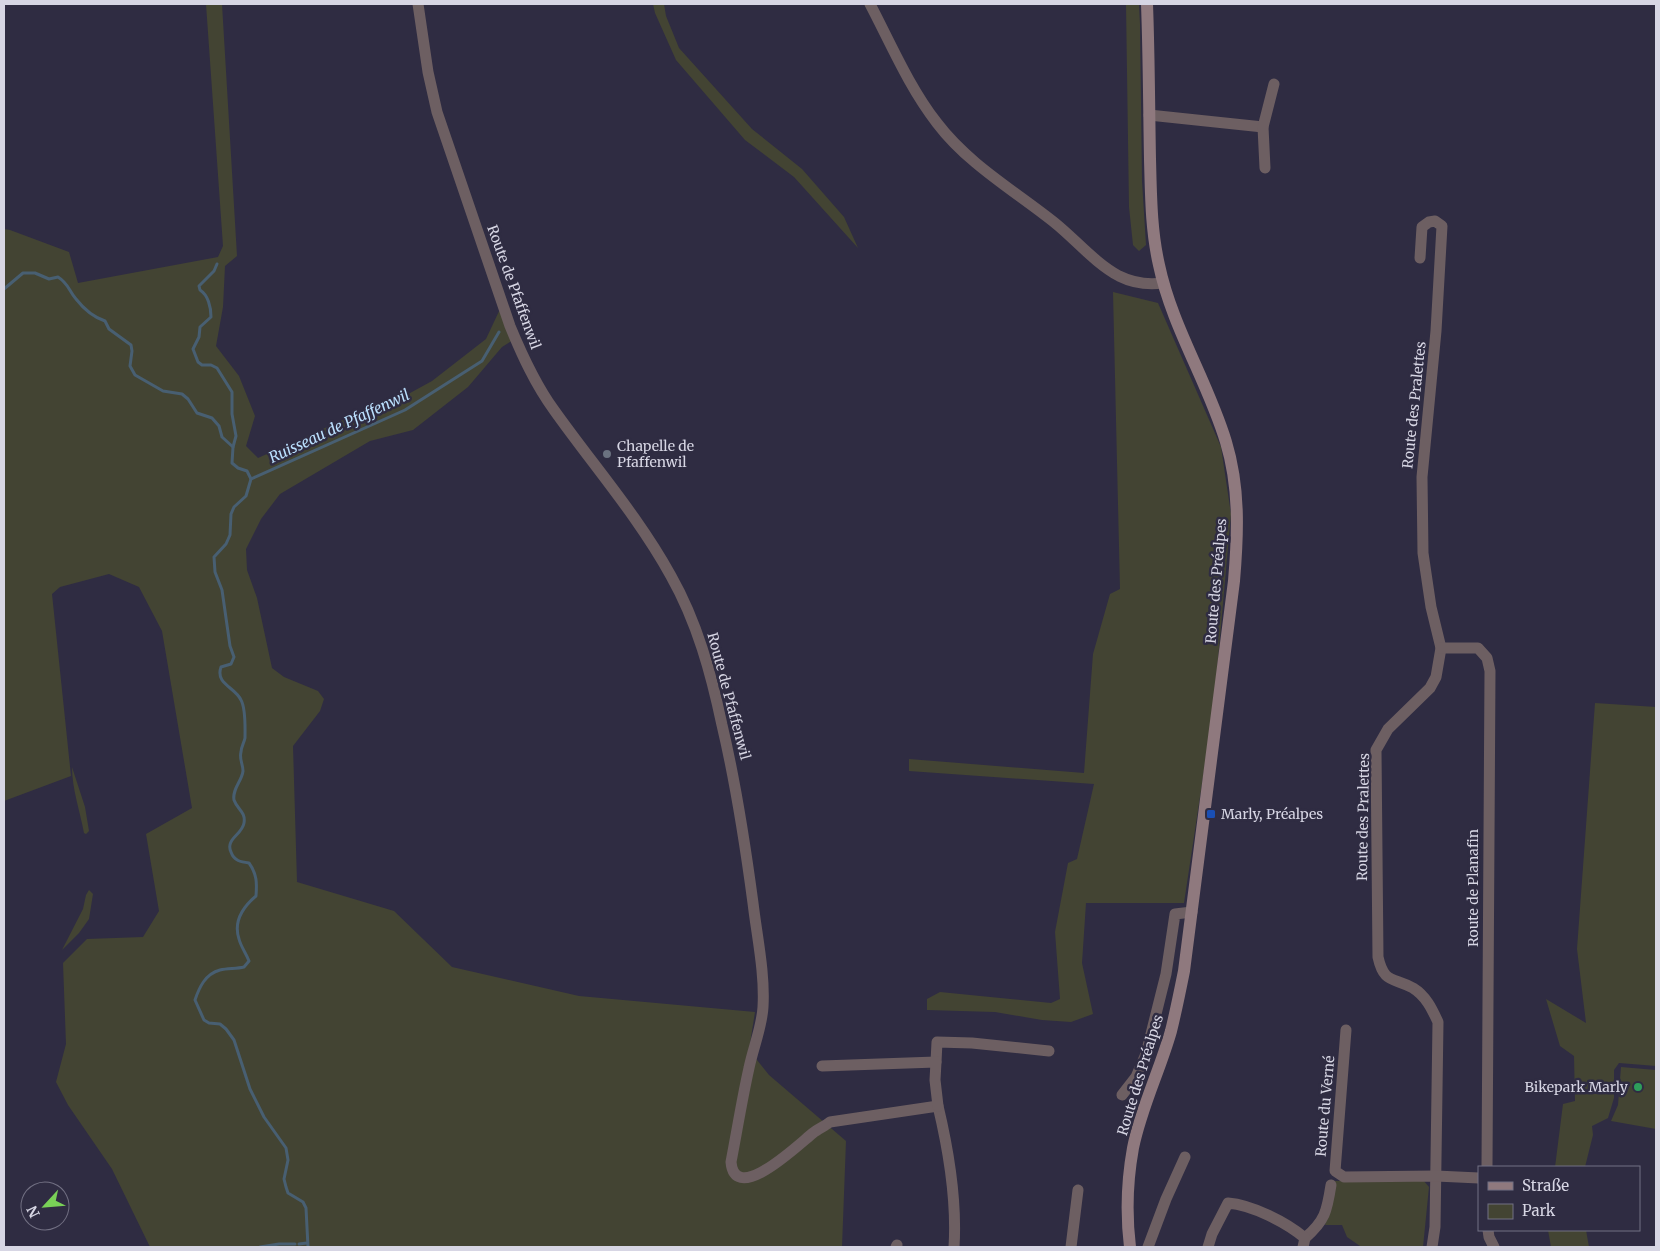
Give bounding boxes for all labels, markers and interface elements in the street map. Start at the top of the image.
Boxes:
street label: Route de Pfaffenwil [483,222,545,352]
street label: Route des Pralettes [1398,340,1430,469]
water label: Ruisseau de Pfaffenwil [266,385,412,467]
place label: Chapelle de Pfaffenwil [617,437,694,471]
marker: Chapelle de Pfaffenwil [601,448,613,460]
street label: Route des Préalpes [1202,518,1230,644]
street label: Route de Pfaffenwil [703,630,755,762]
street label: Route des Pralettes [1353,753,1373,881]
place label: Marly, Préalpes [1221,805,1323,823]
marker: Marly, Préalpes [1205,808,1217,820]
street label: Route de Planafin [1464,829,1482,947]
street label: Route des Préalpes [1113,1012,1167,1138]
street label: Route du Verné [1312,1055,1338,1157]
place label: Bikepark Marly [1524,1078,1629,1096]
marker: Bikepark Marly [1632,1081,1644,1093]
legend [1478,1166,1640,1231]
text: Straße [1522,1176,1569,1195]
north arrow [20,1181,70,1231]
text: Park [1522,1201,1556,1220]
text: N [23,1203,44,1221]

